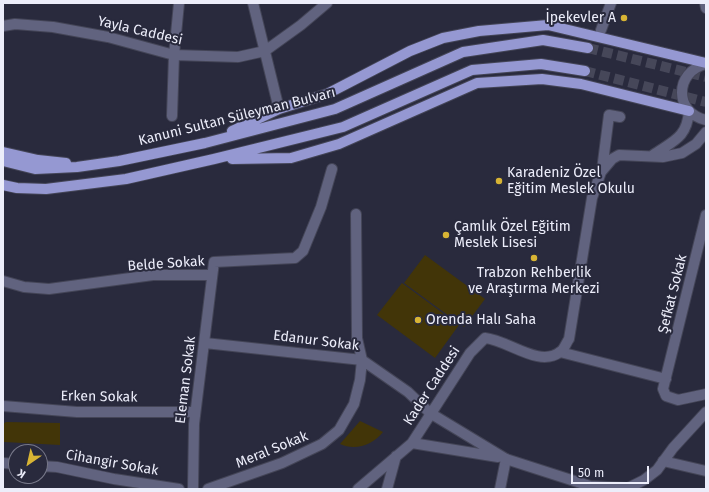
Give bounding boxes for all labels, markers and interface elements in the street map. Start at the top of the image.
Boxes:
place label: İpekevler A [546,10,616,26]
street label: Yayla Caddesi [96,13,184,49]
marker: İpekevler A [619,13,629,23]
street label: Kanuni Sultan Süleyman Bulvarı [137,84,337,150]
place label: Karadeniz Özel Eğitim Meslek Okulu [507,165,635,198]
marker: Karadeniz Özel Eğitim Meslek Okulu [494,176,504,186]
place label: Çamlık Özel Eğitim Meslek Lisesi [454,219,571,252]
marker: Çamlık Özel Eğitim Meslek Lisesi [441,230,451,240]
street label: Belde Sokak [127,253,205,275]
marker: Trabzon Rehberlik ve Araştırma Merkezi [529,253,539,263]
street label: Şefkat Sokak [655,253,691,335]
place label: Trabzon Rehberlik ve Araştırma Merkezi [468,265,600,298]
place label: Orenda Halı Saha [426,312,536,328]
marker: Orenda Halı Saha [413,315,423,325]
street label: Edanur Sokak [272,327,360,355]
street label: Eleman Sokak [172,335,200,425]
street label: Kader Caddesi [400,343,464,429]
street label: Erken Sokak [60,388,138,406]
street label: Meral Sokak [233,428,311,472]
north arrow [8,444,48,484]
street label: Cihangir Sokak [64,447,160,479]
scale bar [573,458,651,484]
text: K [15,466,28,481]
text: 50 m [578,466,604,480]

